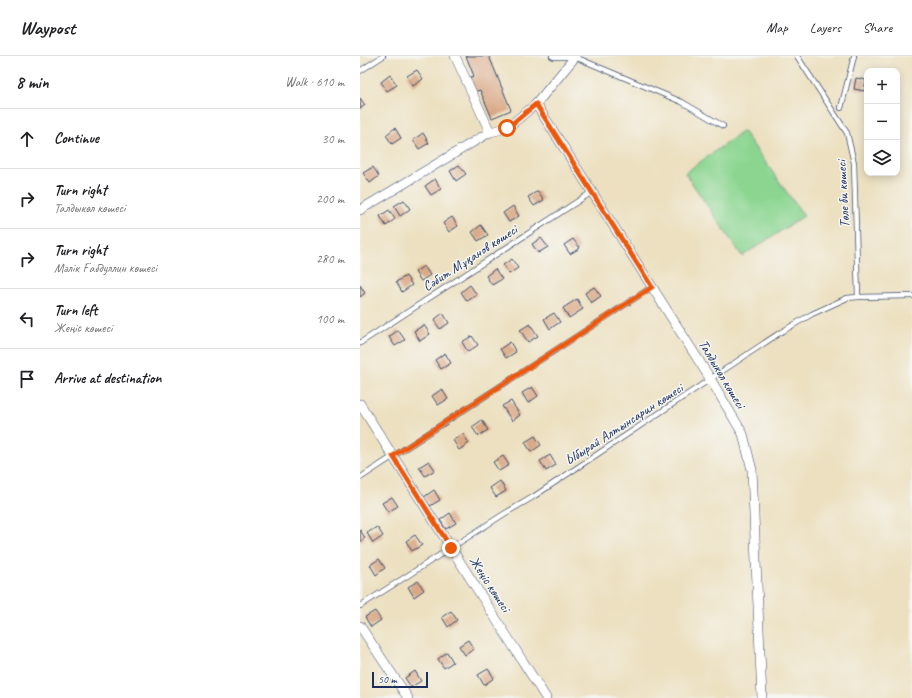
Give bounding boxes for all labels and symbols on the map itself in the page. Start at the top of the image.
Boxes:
route start [498,119,516,137]
street label: Төле би көшесі [833,157,853,228]
street label: Сәбит Мұқанов көшесі [420,220,522,295]
street label: Талдыкөл көшесі [695,337,750,413]
street label: Ыбырай Алтынсарин көшесі [562,378,688,468]
route end [442,539,460,557]
street label: Жеңіс көшесі [466,553,516,617]
scale bar [372,670,428,689]

